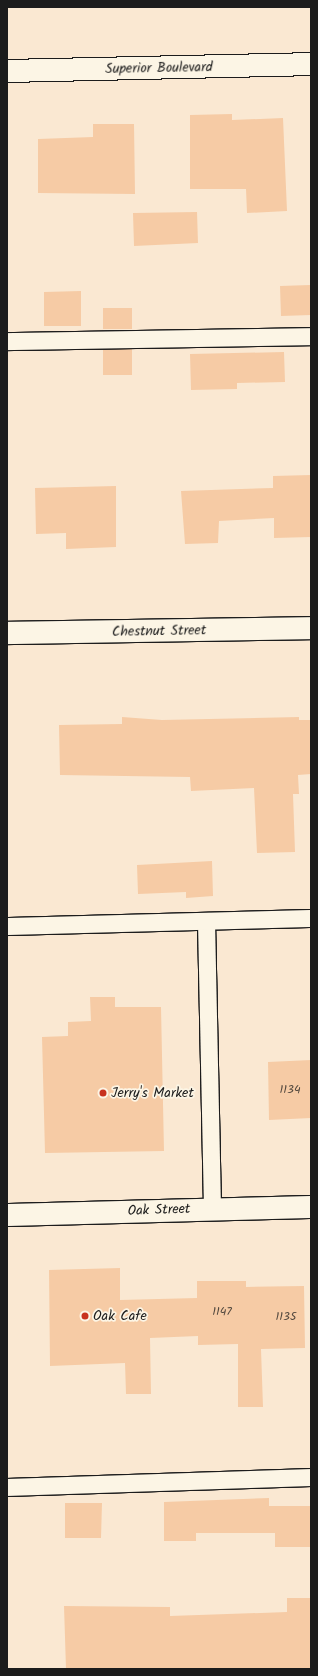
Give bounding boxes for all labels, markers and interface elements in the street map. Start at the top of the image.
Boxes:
street label: Superior Boulevard [105,59,213,77]
street label: Chestnut Street [112,622,206,640]
house number: 1134 [280,1083,300,1097]
place label: Jerry's Market [111,1085,194,1101]
marker: Jerry's Market [98,1088,108,1098]
street label: Oak Street [127,1201,191,1219]
house number: 1147 [212,1305,232,1319]
place label: Oak Cafe [93,1308,147,1324]
house number: 1135 [276,1310,296,1324]
marker: Oak Cafe [80,1311,90,1321]

